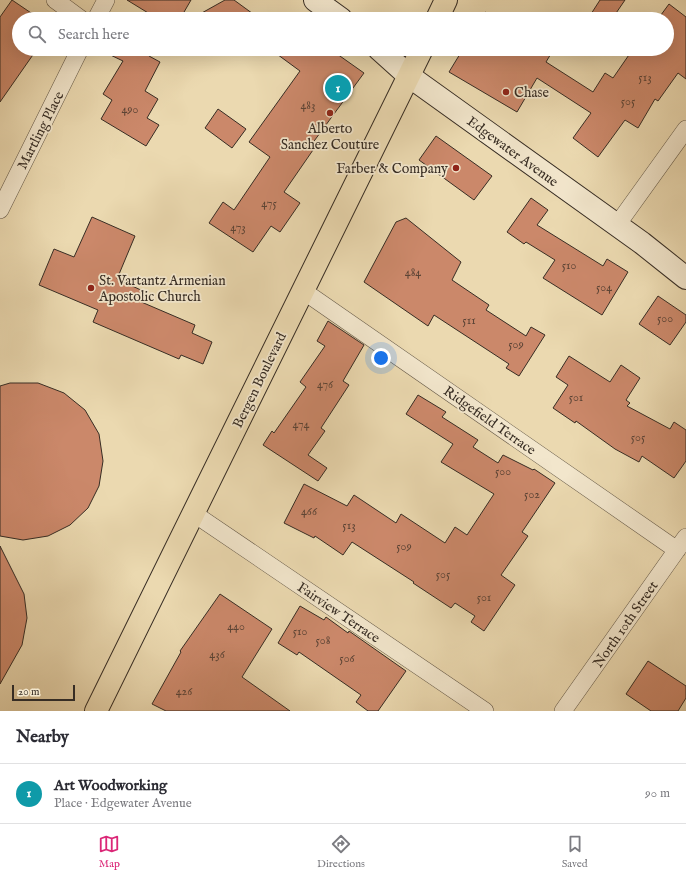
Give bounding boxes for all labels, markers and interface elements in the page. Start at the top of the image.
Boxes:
search box [12,12,674,56]
icon: search [26,23,48,45]
text: Search here [58,25,129,44]
house number: 513 [638,70,652,85]
pin: 1 [325,73,351,103]
place label: Chase [514,84,549,102]
marker: Chase [501,87,511,97]
street label: Martling Place [14,88,69,173]
house number: 505 [621,94,636,109]
house number: 483 [300,98,316,113]
house number: 490 [121,102,139,117]
marker: Alberto Sanchez Couture [325,108,335,118]
street label: Edgewater Avenue [463,113,562,191]
place label: Alberto Sanchez Couture [281,120,380,154]
place label: Farber & Company [336,160,448,178]
marker: Farber & Company [451,163,461,173]
house number: 475 [261,196,277,211]
house number: 473 [230,220,246,235]
house number: 510 [562,258,576,273]
house number: 484 [405,265,421,280]
place label: St. Vartantz Armenian Apostolic Church [98,272,226,306]
house number: 504 [596,280,612,295]
marker: St. Vartantz Armenian Apostolic Church [86,283,96,293]
house number: 500 [657,311,673,326]
house number: 511 [462,313,476,328]
street label: Bergen Boulevard [229,329,291,431]
house number: 509 [508,337,524,352]
your location [371,348,391,368]
house number: 476 [317,377,334,392]
street label: Ridgefield Terrace [440,382,540,460]
house number: 501 [569,390,583,405]
house number: 474 [293,417,310,432]
house number: 505 [631,430,646,445]
house number: 500 [495,464,511,479]
house number: 502 [524,487,540,502]
house number: 466 [301,504,318,519]
house number: 513 [342,518,356,533]
house number: 509 [396,539,412,554]
house number: 505 [436,567,451,582]
street label: Fairview Terrace [293,578,384,648]
street label: North 10th Street [589,578,662,671]
house number: 501 [477,590,491,605]
house number: 440 [227,619,245,634]
house number: 510 [293,624,307,639]
house number: 508 [316,633,331,648]
house number: 436 [209,647,226,662]
house number: 506 [339,651,356,666]
scale bar [12,683,75,702]
house number: 426 [176,684,193,699]
text: 20 m [18,685,39,699]
text: Nearby [16,727,69,748]
text: Art Woodworking [54,776,167,795]
text: 1 [27,785,31,802]
text: 90 m [645,785,670,802]
text: Place · Edgewater Avenue [54,795,192,812]
tab: Map [98,833,120,871]
tab: Directions [317,833,365,871]
tab: Saved [562,833,588,871]

